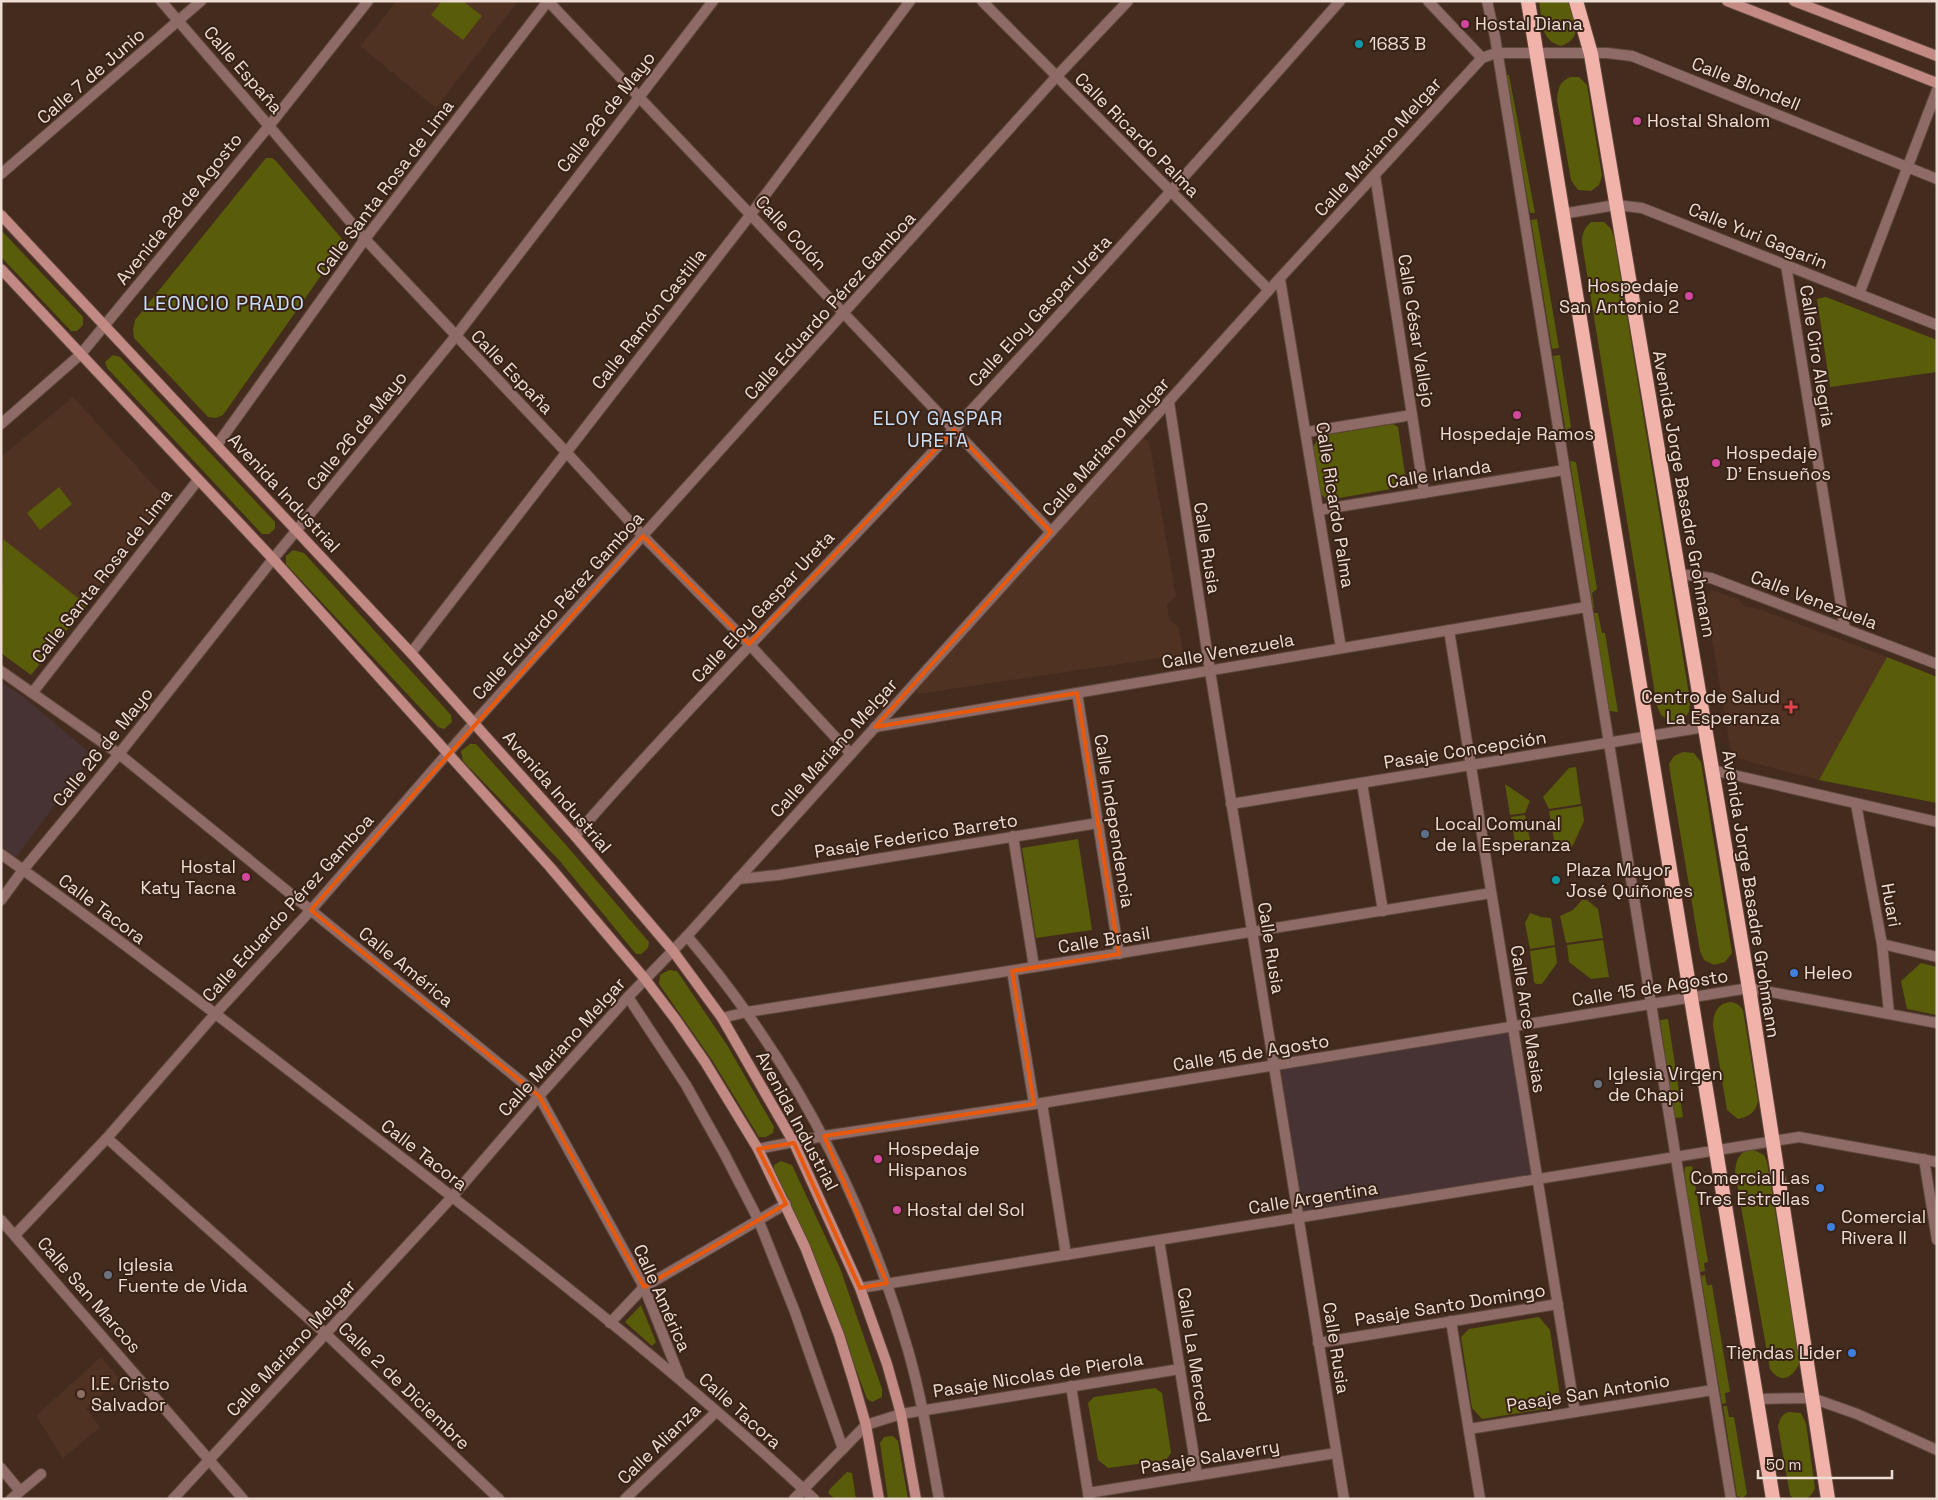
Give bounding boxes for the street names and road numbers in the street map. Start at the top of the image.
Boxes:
street label: Calle España [199,21,288,118]
street label: Calle 7 de Junio [32,23,149,129]
street label: Calle 26 de Mayo [551,47,660,177]
street label: Calle Blondell [1688,51,1804,116]
street label: Calle Ricardo Palma [1070,67,1205,202]
street label: Calle Mariano Melgar [1309,72,1446,221]
street label: Calle Santa Rosa de Lima [311,95,459,281]
street label: Avenida 28 de Agosto [110,128,247,289]
street label: Calle Colón [750,190,832,275]
street label: Calle Yuri Gagarin [1685,197,1831,274]
street label: Calle Eduardo Pérez Gamboa [739,207,920,405]
street label: Calle Eloy Gaspar Ureta [963,230,1116,392]
street label: Calle Ramón Castilla [586,243,711,394]
street label: Calle César Vallejo [1393,253,1440,409]
street label: Calle Ciro Alegria [1795,283,1840,429]
street label: Calle España [466,324,558,419]
street label: Avenida Jorge Basadre Grohmann [1648,349,1721,639]
street label: Calle 26 de Mayo [301,366,412,495]
street label: Calle Mariano Melgar [1037,372,1174,521]
street label: Calle Ricardo Palma [1311,420,1360,590]
street label: Avenida Industrial [223,428,345,557]
street label: Calle Irlanda [1385,454,1493,493]
street label: Calle Santa Rosa de Lima [26,484,177,668]
street label: Calle Rusia [1189,500,1226,595]
street label: Calle Eduardo Pérez Gamboa [467,507,648,705]
street label: Calle Eloy Gaspar Ureta [686,526,839,688]
street label: Calle Venezuela [1747,565,1881,634]
street label: Calle Venezuela [1160,628,1296,673]
street label: Calle Mariano Melgar [765,673,902,822]
street label: Calle 26 de Mayo [47,682,158,811]
street label: Pasaje Concepción [1382,725,1548,774]
street label: Avenida Industrial [498,726,617,858]
street label: Calle Independencia [1089,732,1140,910]
street label: Avenida Jorge Basadre Grohmann [1717,748,1786,1039]
street label: Pasaje Federico Barreto [813,808,1019,863]
street label: Calle Eduardo Pérez Gamboa [197,809,378,1007]
street label: Calle Tacora [54,868,151,949]
street label: Huari [1876,881,1907,929]
street label: Calle Rusia [1253,900,1290,995]
street label: Calle América [354,921,458,1012]
street label: Calle Brasil [1056,921,1152,958]
street label: Calle Arce Masias [1505,943,1552,1094]
street label: Calle 15 de Agosto [1570,964,1730,1011]
street label: Calle Mariano Melgar [493,972,630,1121]
street label: Calle 15 de Agosto [1171,1029,1331,1076]
street label: Avenida Industrial [751,1047,844,1194]
street label: Calle Tacora [376,1114,472,1195]
street label: Calle Argentina [1247,1176,1379,1219]
street label: Calle San Marcos [33,1232,146,1358]
street label: Calle América [628,1240,696,1355]
street label: Calle Mariano Melgar [221,1274,360,1421]
street label: Pasaje Santo Domingo [1353,1278,1547,1331]
street label: Calle La Merced [1172,1286,1217,1424]
street label: Calle Rusia [1318,1300,1355,1395]
street label: Calle 2 de Diciembre [334,1317,475,1455]
street label: Pasaje Nicolas de Pierola [931,1347,1145,1402]
street label: Calle Tacora [694,1367,786,1454]
street label: Pasaje San Antonio [1505,1368,1671,1417]
street label: Calle Alianza [612,1398,705,1489]
street label: Pasaje Salaverry [1139,1434,1281,1479]

